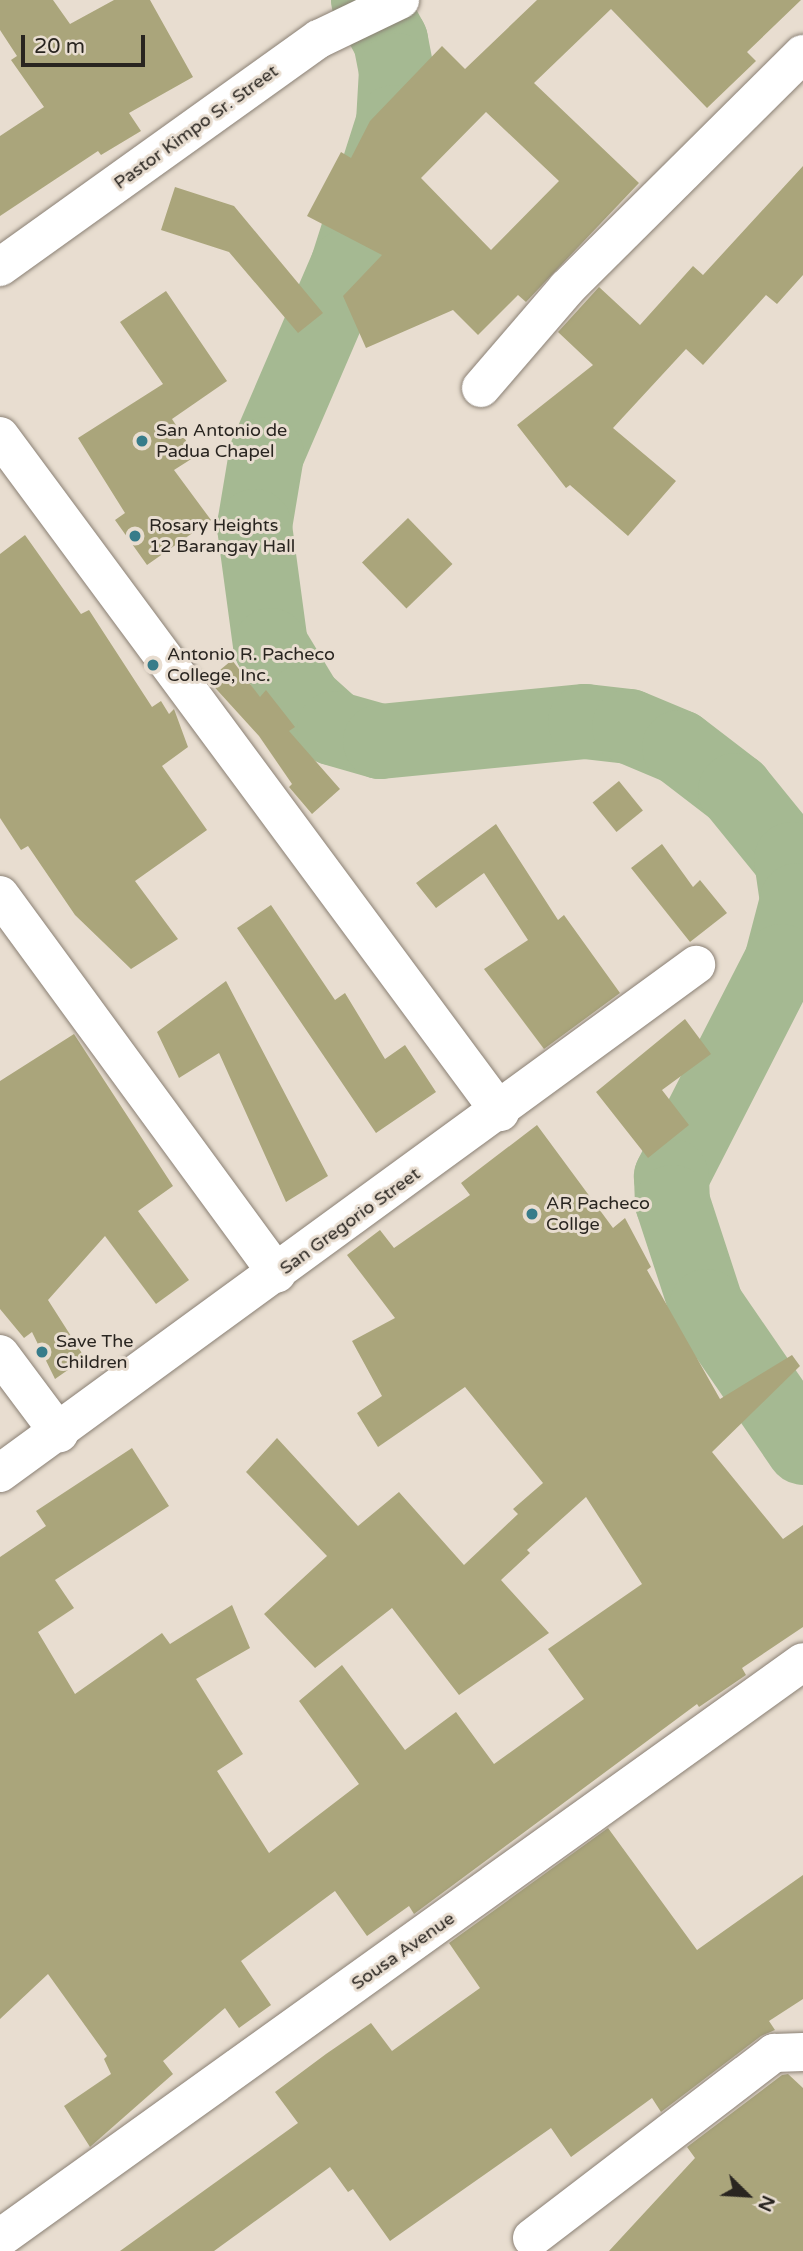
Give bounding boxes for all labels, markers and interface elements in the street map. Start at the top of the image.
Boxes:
scale bar [24,21,149,65]
text: 20 m [34,34,85,59]
street label: Pastor Kimpo Sr. Street [110,60,282,194]
place label: San Antonio de Padua Chapel [156,420,287,462]
marker: San Antonio de Padua Chapel [134,433,150,449]
place label: Rosary Heights 12 Barangay Hall [149,515,295,558]
marker: Rosary Heights 12 Barangay Hall [127,528,143,544]
place label: Antonio R. Pacheco College, Inc. [167,644,335,686]
marker: Antonio R. Pacheco College, Inc. [145,657,161,673]
street label: San Gregorio Street [276,1163,424,1279]
place label: AR Pacheco Collge [546,1193,650,1236]
marker: AR Pacheco Collge [524,1206,540,1222]
place label: Save The Children [56,1331,133,1374]
marker: Save The Children [34,1344,50,1360]
street label: Sousa Avenue [347,1907,459,1995]
north arrow [712,2160,782,2230]
text: N [753,2192,779,2215]

